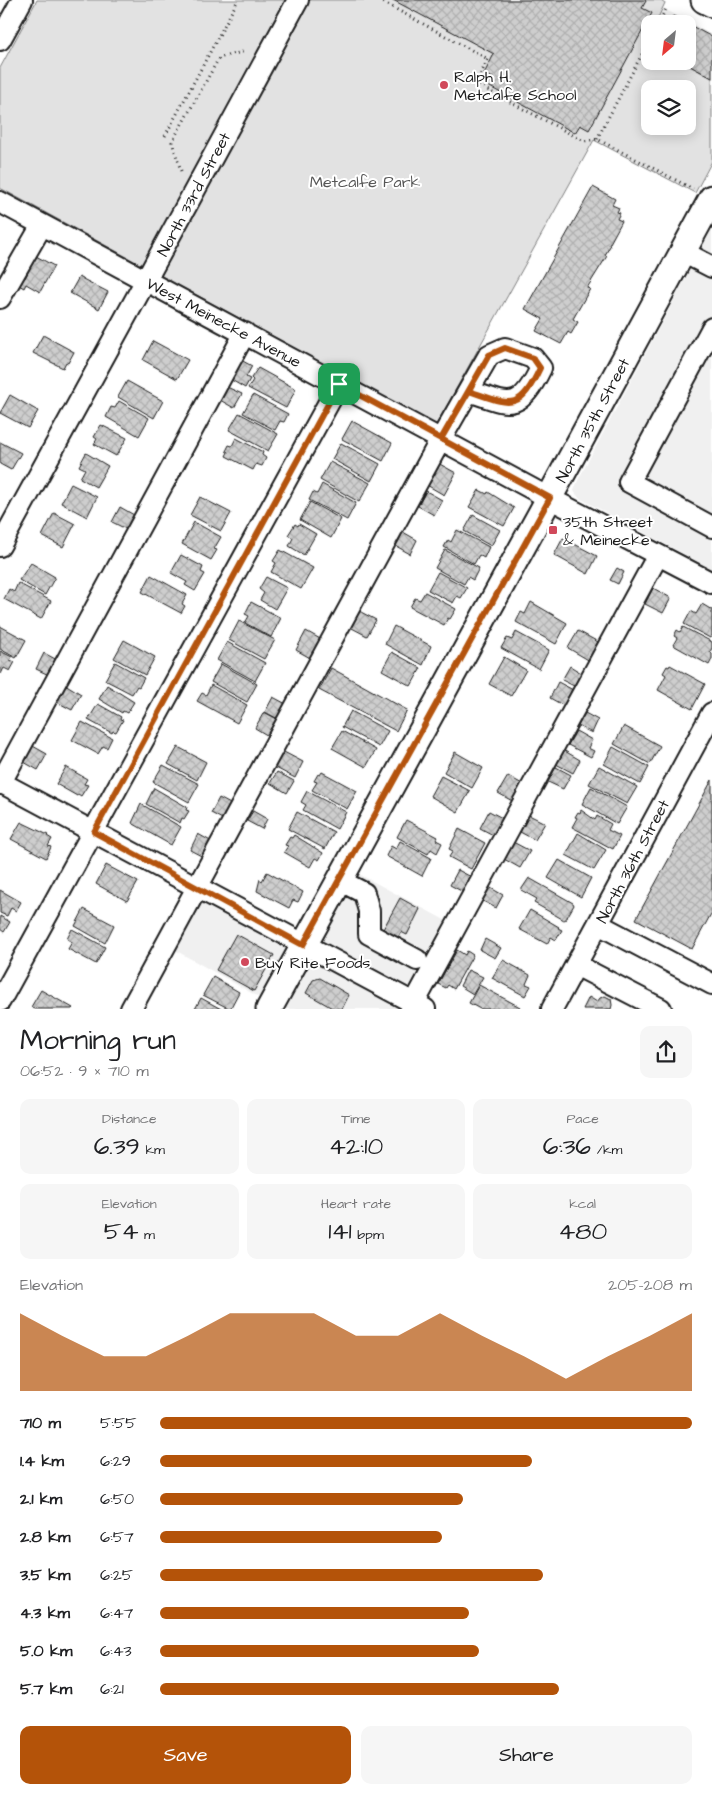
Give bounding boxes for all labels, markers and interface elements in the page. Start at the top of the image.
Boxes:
north arrow [641,15,696,70]
map controls [641,15,696,135]
place label: Ralph H. Metcalfe School [454,66,577,106]
marker: Ralph H. Metcalfe School [438,79,450,91]
button: layers [641,80,696,135]
street label: North 33rd Street [152,128,236,260]
park label: Metcalfe Park [310,171,421,193]
street label: West Meinecke Avenue [142,273,305,373]
street label: North 35th Street [551,354,635,487]
pin [318,363,360,405]
icon: arrive [325,370,353,398]
place label: 35th Street & Meinecke [563,511,653,551]
marker: 35th Street & Meinecke [547,524,559,536]
street label: North 36th Street [591,795,675,927]
place label: Buy Rite Foods [255,952,370,975]
marker: Buy Rite Foods [239,956,251,968]
text: Morning run [20,1021,176,1060]
button: share [640,1026,692,1078]
text: 06:52 · 9 × 710 m [20,1060,149,1082]
text: Distance [102,1109,157,1129]
text: Time [341,1109,371,1129]
text: Pace [566,1109,599,1129]
text: 6.39 [94,1129,140,1164]
text: 42:10 [329,1129,383,1164]
text: 6:36 [543,1129,591,1164]
text: km [140,1140,165,1160]
text: /km [591,1140,623,1160]
text: Elevation [102,1194,157,1214]
text: Heart rate [321,1194,391,1214]
text: kcal [569,1194,596,1214]
text: 54 [104,1214,138,1249]
text: 141 [328,1214,352,1249]
text: 480 [558,1214,607,1249]
text: m [138,1225,155,1245]
text: bpm [352,1225,384,1245]
text: Elevation [20,1274,83,1296]
text: 205–208 m [608,1274,692,1296]
text: 710 m [20,1412,61,1434]
text: 5:55 [100,1412,137,1434]
text: 1.4 km [20,1450,64,1472]
text: 6:29 [100,1450,131,1472]
text: 2.1 km [20,1488,62,1510]
text: 6:50 [100,1488,134,1510]
text: 2.8 km [20,1526,70,1548]
text: 6:57 [100,1526,134,1548]
text: 3.5 km [20,1564,70,1586]
text: 6:25 [100,1564,133,1586]
text: 4.3 km [20,1602,70,1624]
text: 6:47 [100,1602,133,1624]
text: 5.0 km [20,1640,72,1662]
text: 6:43 [100,1640,132,1662]
text: 5.7 km [20,1678,72,1700]
text: 6:21 [100,1678,124,1700]
button: Save [20,1726,351,1784]
button: Share [361,1726,692,1784]

